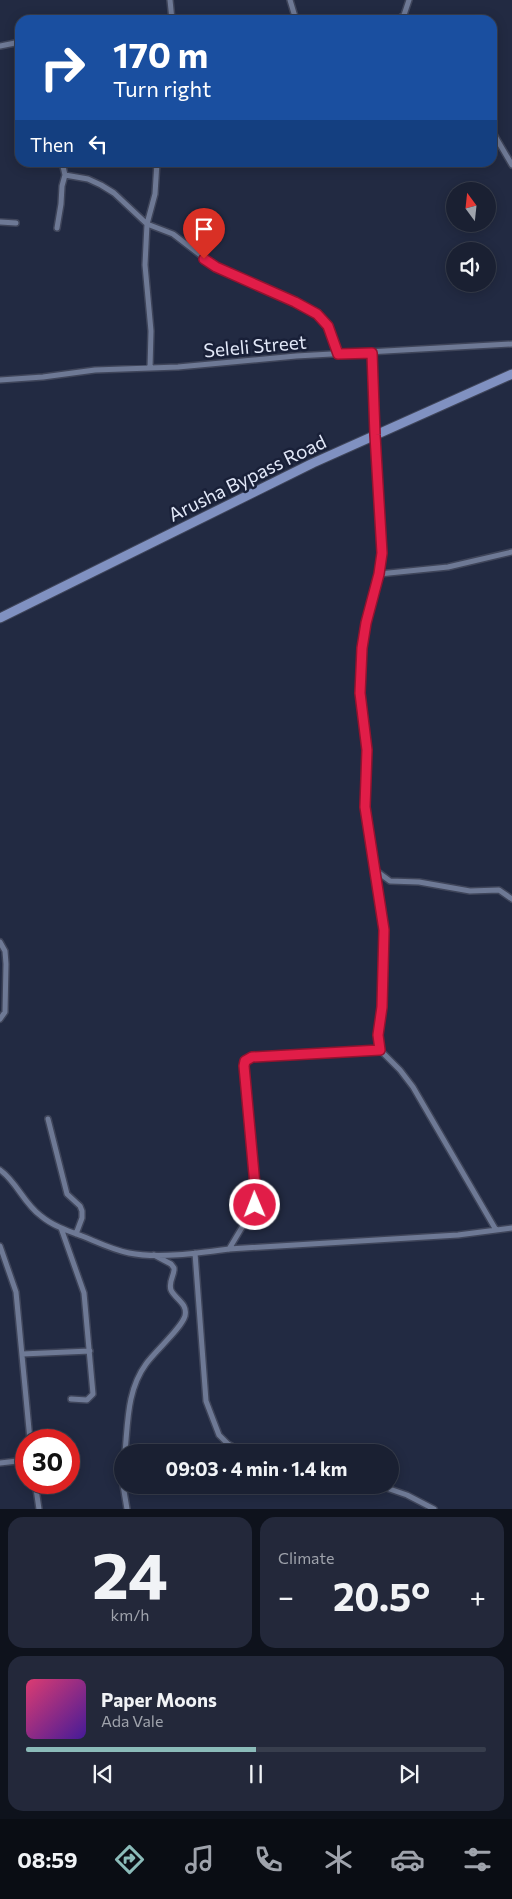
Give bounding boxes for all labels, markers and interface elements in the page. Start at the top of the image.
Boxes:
text: 170 m [113,32,208,75]
icon: right [30,35,95,100]
text: Turn right [113,75,211,102]
icon: left [84,130,112,158]
text: Then [30,133,74,156]
north arrow [446,182,496,232]
map controls [446,182,496,292]
pin [183,208,225,259]
icon: arrive [190,215,218,243]
button: sound [446,242,496,292]
street label: Seleli Street [203,330,307,361]
street label: Arusha Bypass Road [164,429,330,526]
position arrow [228,1178,280,1230]
speed limit sign: 30 [15,1429,80,1494]
text: 09:03 · 4 min · 1.4 km [166,1457,347,1480]
text: 24 [92,1533,168,1612]
text: Climate [278,1548,334,1567]
text: 20.5° [333,1572,430,1619]
text: − [278,1579,294,1613]
text: + [470,1579,486,1613]
text: km/h [111,1605,149,1624]
text: Paper Moons [101,1688,217,1711]
text: Ada Vale [101,1711,163,1730]
icon: previous [89,1760,117,1788]
icon: pause [242,1760,270,1788]
icon: next [395,1760,423,1788]
icon: directions [112,1842,147,1877]
icon: music [182,1842,217,1877]
icon: phone [251,1842,286,1877]
icon: climate [321,1842,356,1877]
icon: car [390,1842,425,1877]
icon: filters [460,1842,495,1877]
text: 08:59 [17,1846,78,1873]

